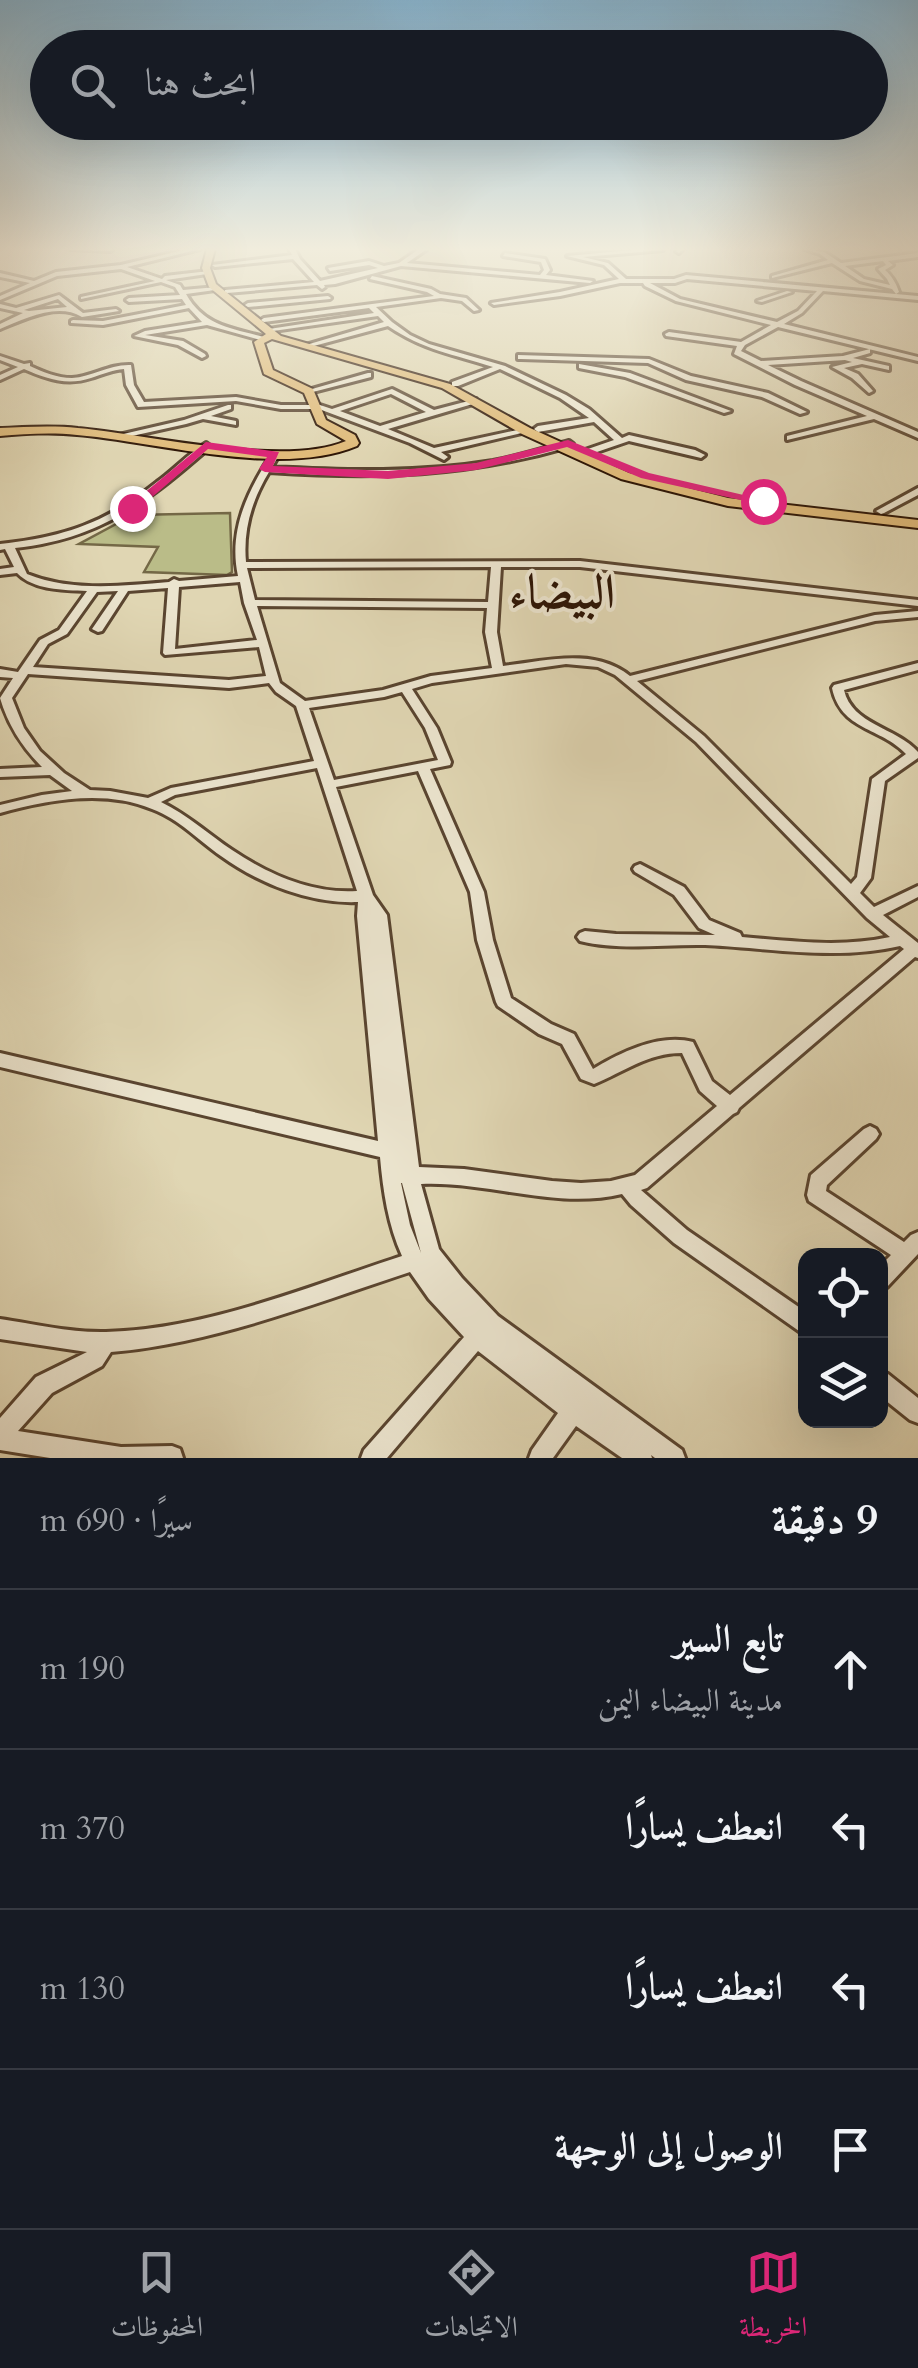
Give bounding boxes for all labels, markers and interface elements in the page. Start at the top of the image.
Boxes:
search box [30,30,888,140]
text: ابحث هنا [145,57,257,109]
icon: search [65,58,120,113]
route start [741,479,787,525]
route end [110,486,156,532]
district label: البيضاء [509,560,615,625]
map controls [798,1248,888,1428]
button: locate [798,1248,888,1338]
button: layers [798,1338,888,1428]
text: 9 دقيقة [772,1491,878,1548]
text: سيرًا · 690 m [40,1499,193,1543]
text: تابع السير [674,1613,783,1665]
icon: ahead [823,1642,878,1697]
text: 190 m [40,1647,125,1691]
text: مدينة البيضاء اليمن [598,1679,783,1723]
text: انعطف يسارًا [625,1801,783,1853]
icon: left [823,1802,878,1857]
text: 370 m [40,1807,125,1851]
text: انعطف يسارًا [625,1961,783,2013]
icon: left [823,1962,878,2017]
text: 130 m [40,1967,125,2011]
text: الوصول إلى الوجهة [554,2121,783,2173]
icon: arrive [823,2122,878,2177]
tab: المحفوظات [111,2245,203,2354]
tab: الاتجاهات [424,2245,518,2354]
tab: الخريطة [739,2245,807,2354]

